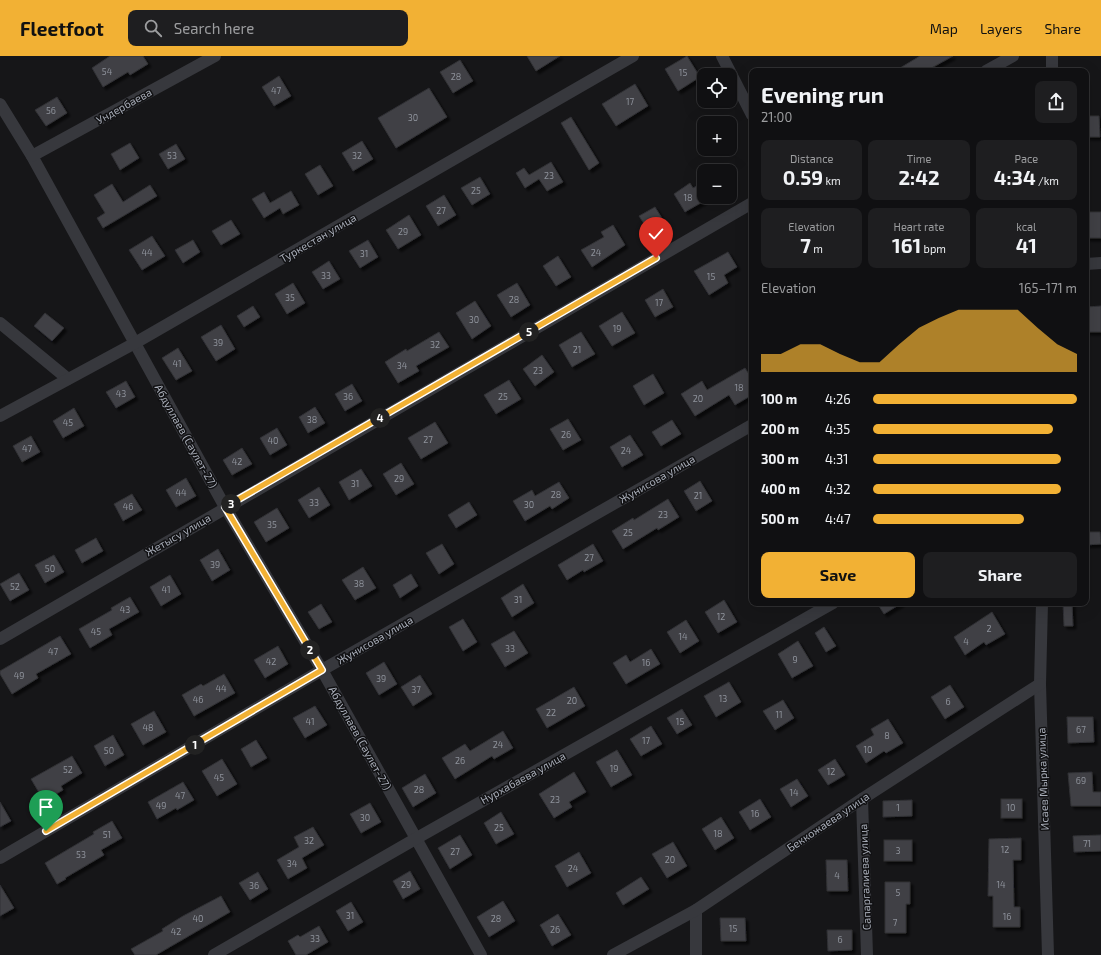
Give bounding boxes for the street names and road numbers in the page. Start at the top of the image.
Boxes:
street label: Ундербаева [94,85,154,126]
street label: Туркестан улица [277,210,359,266]
street label: Абдуллаев (Саулет-27) [152,382,220,490]
street label: Жунисова улица [616,452,698,506]
street label: Жетысу улица [143,511,213,559]
street label: Жунисова улица [334,613,416,667]
street label: Абдуллаев (Саулет-27) [326,684,394,792]
street label: Исаев Мырка улица [1034,727,1052,831]
street label: Нурхабаева улица [478,749,568,807]
street label: Беккожаева улица [784,789,872,855]
street label: Сапаргалиева улица [856,824,874,930]

